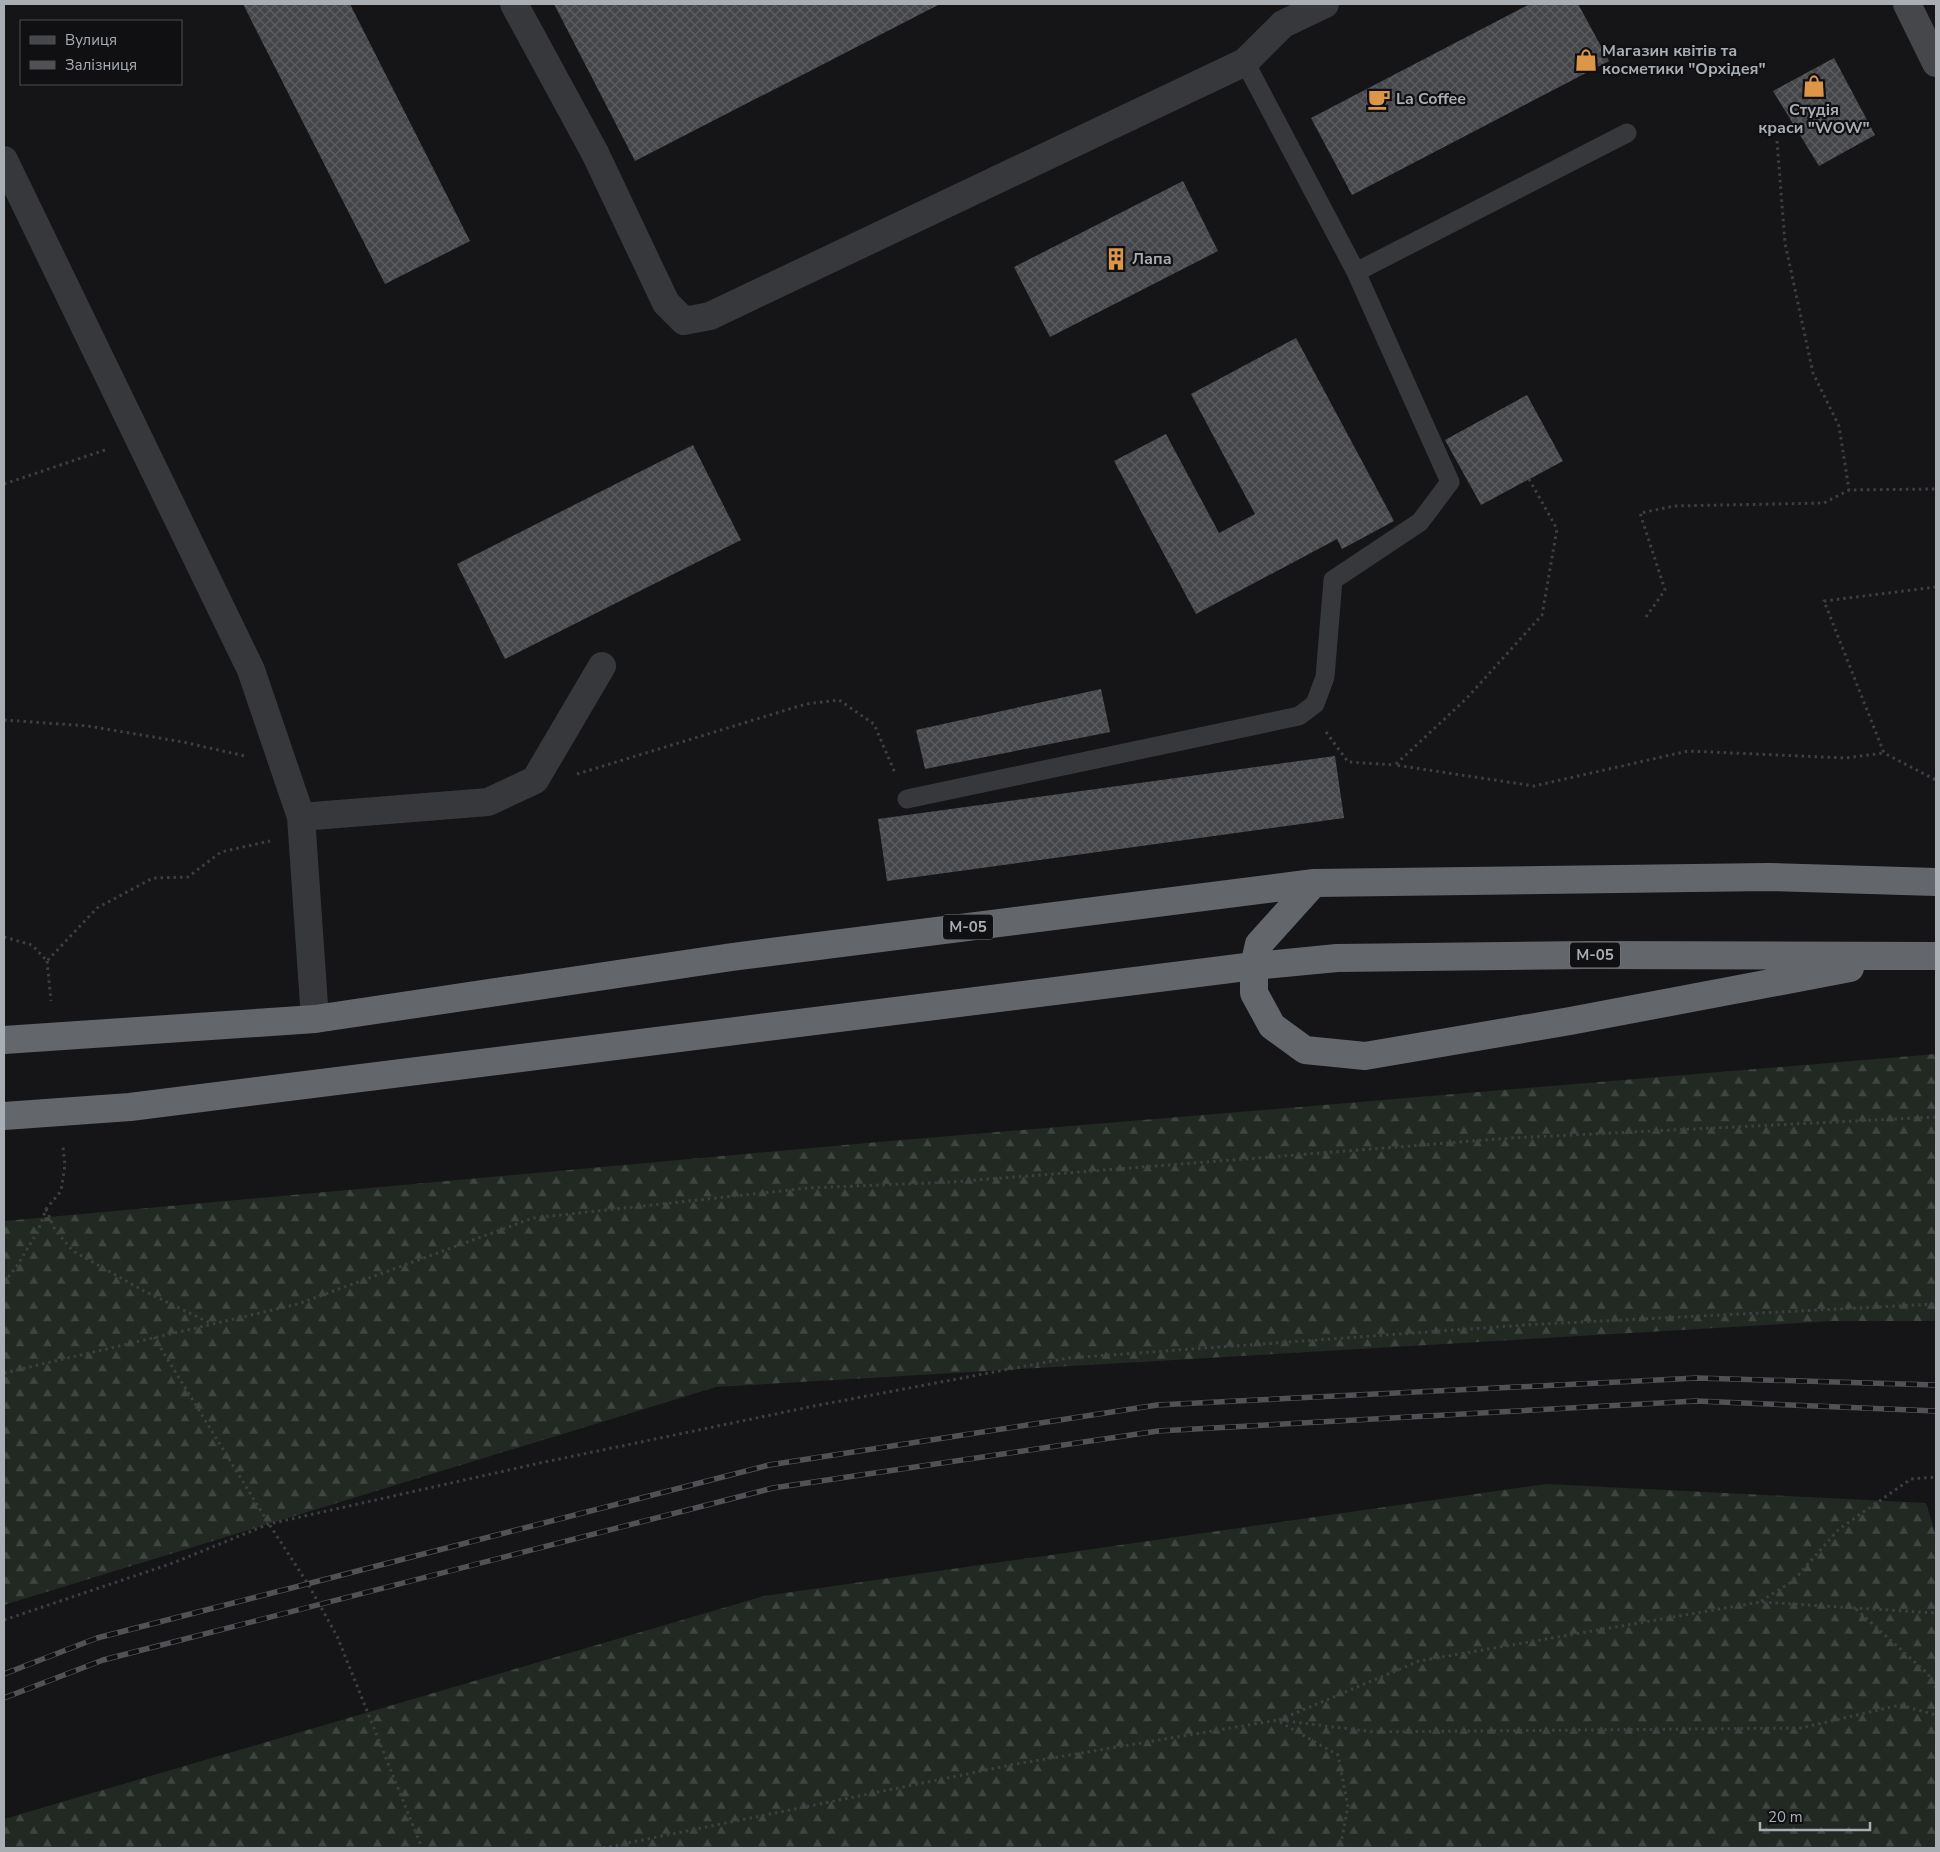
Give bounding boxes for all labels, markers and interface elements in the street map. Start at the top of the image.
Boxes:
legend [20,20,182,85]
text: Вулиця [65,30,117,50]
place label: Магазин квітів та косметики "Орхідея" [1602,40,1766,80]
shop icon: Магазин квітів та косметики "Орхідея" [1573,47,1599,73]
text: Залізниця [65,55,137,75]
shop icon: Студія краси "WOW" [1801,73,1827,99]
cafe icon: La Coffee [1366,86,1392,112]
place label: La Coffee [1396,88,1466,110]
place label: Студія краси "WOW" [1758,99,1870,139]
building icon: Лапа [1103,246,1129,272]
place label: Лапа [1132,248,1172,270]
road number: М-05 [943,914,993,940]
road number: М-05 [1570,942,1620,968]
scale bar [1760,1800,1870,1832]
text: 20 m [1768,1807,1803,1827]

